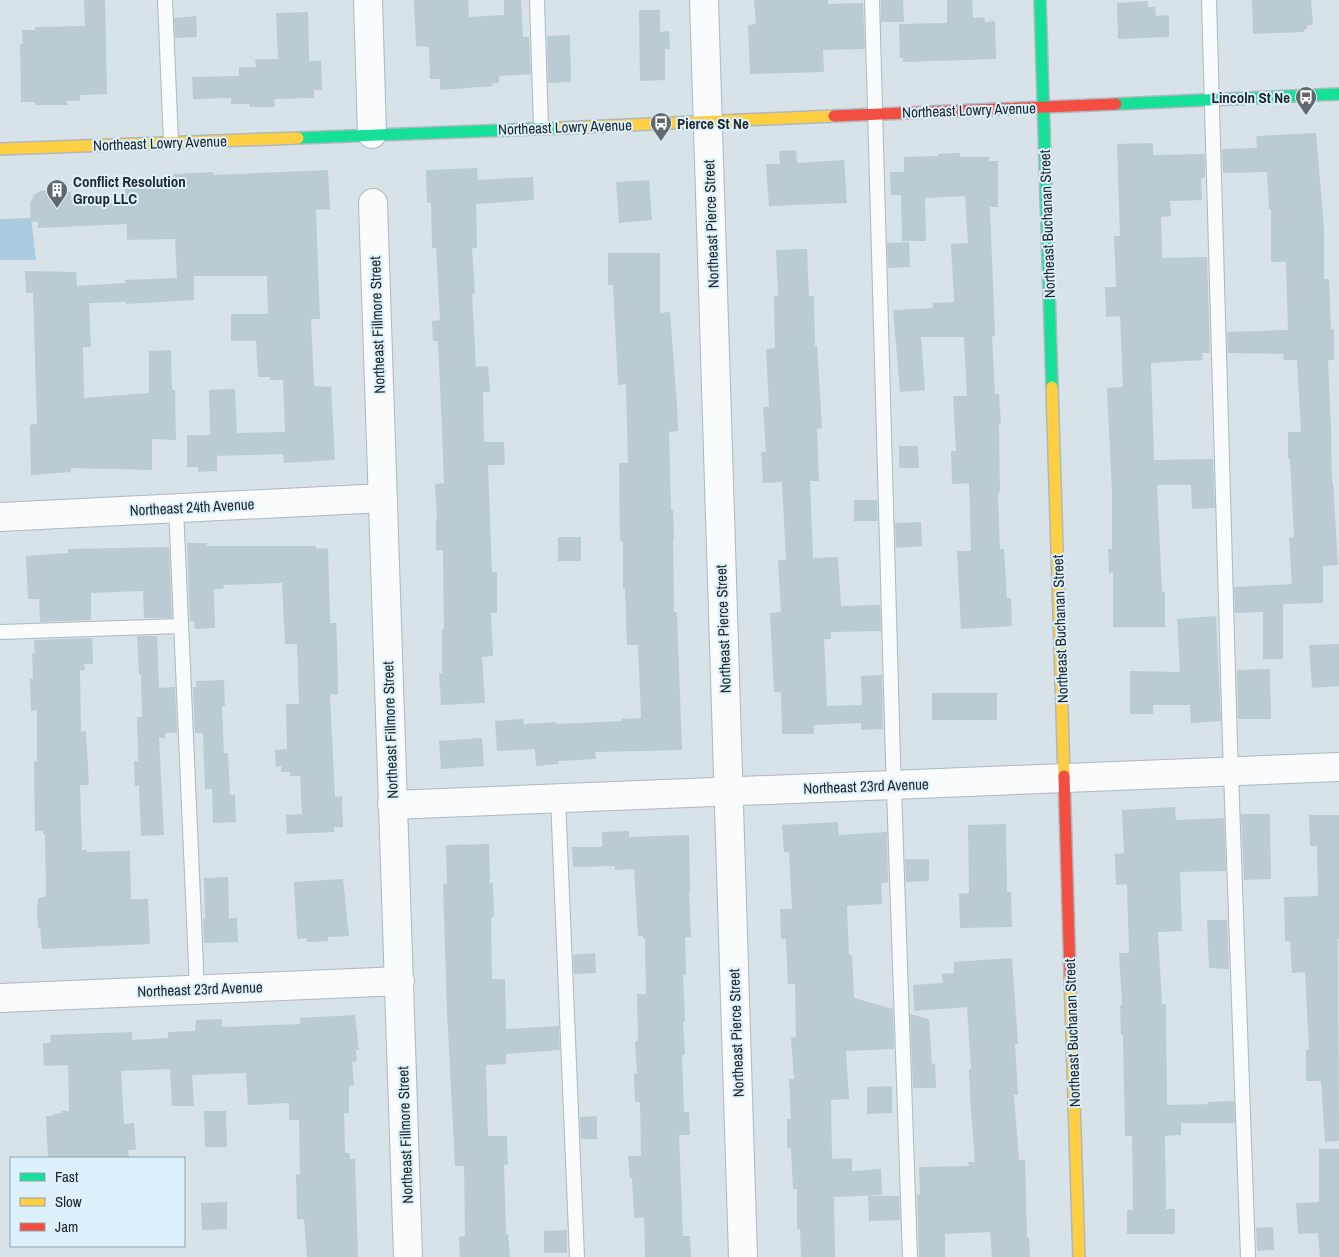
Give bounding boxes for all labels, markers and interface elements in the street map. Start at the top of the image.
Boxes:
bus stop icon: Lincoln St Ne [1294,85,1318,116]
place label: Lincoln St Ne [1211,87,1290,108]
street label: Northeast Lowry Avenue [902,97,1036,123]
bus stop icon: Pierce St Ne [649,111,673,142]
place label: Pierce St Ne [677,113,749,134]
street label: Northeast Lowry Avenue [498,114,632,140]
street label: Northeast Lowry Avenue [93,130,227,156]
street label: Northeast Buchanan Street [1034,149,1060,299]
street label: Northeast Pierce Street [698,159,724,289]
place label: Conflict Resolution Group LLC [73,171,186,209]
building icon: Conflict Resolution Group LLC [45,178,69,209]
street label: Northeast Fillmore Street [364,255,390,394]
street label: Northeast 24th Avenue [129,493,255,521]
street label: Northeast Buchanan Street [1047,554,1073,704]
street label: Northeast Pierce Street [710,564,736,694]
street label: Northeast Fillmore Street [377,660,403,799]
street label: Northeast 23rd Avenue [803,773,929,799]
street label: Northeast Buchanan Street [1059,958,1085,1108]
street label: Northeast Pierce Street [723,968,749,1098]
street label: Northeast 23rd Avenue [137,976,263,1002]
street label: Northeast Fillmore Street [392,1065,418,1204]
legend [10,1157,185,1247]
text: Fast [55,1166,79,1187]
text: Slow [55,1191,82,1212]
text: Jam [55,1216,78,1237]

